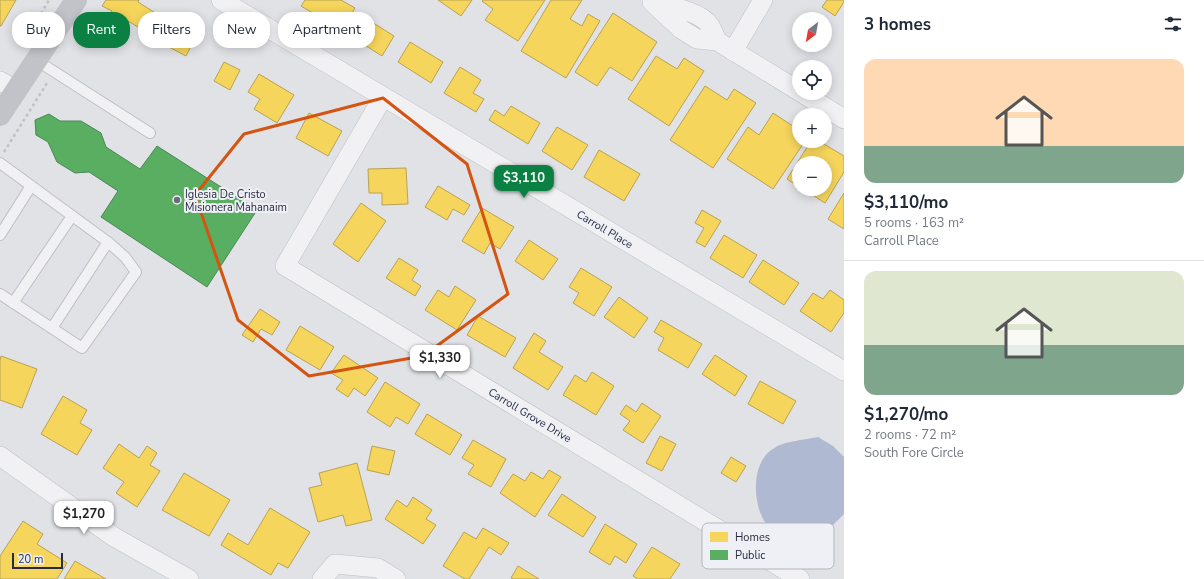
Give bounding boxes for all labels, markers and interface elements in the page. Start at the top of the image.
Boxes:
chip: Buy [12,12,65,48]
chip: Rent [73,12,130,48]
chip: Filters [138,12,205,48]
chip: New [213,12,270,48]
chip: Apartment [278,12,375,48]
north arrow [792,12,832,52]
map controls [792,12,832,196]
text: 3 homes [864,13,931,36]
icon: filters [1162,13,1184,35]
button: locate [792,60,832,100]
icon: home [988,85,1060,157]
button: + [792,108,832,148]
button: − [792,156,832,196]
pin: $3,110 [491,165,557,199]
text: $3,110 [503,169,545,187]
place label: Iglesia De Cristo Misionera Mahanaim [185,187,287,215]
text: $3,110/mo [864,191,948,214]
marker: Iglesia De Cristo Misionera Mahanaim [172,195,182,205]
street label: Carroll Place [574,207,636,252]
text: 5 rooms · 163 m² [864,214,964,232]
text: Carroll Place [864,232,939,250]
icon: home [988,297,1060,369]
pin: $1,330 [407,345,473,379]
text: $1,330 [419,349,461,367]
street label: Carroll Grove Drive [485,385,574,446]
text: $1,270/mo [864,403,948,426]
text: 2 rooms · 72 m² [864,426,956,444]
text: South Fore Circle [864,444,964,462]
pin: $1,270 [51,501,117,535]
text: $1,270 [63,505,105,523]
legend [702,523,834,569]
text: Homes [735,530,770,545]
text: Public [735,548,765,563]
scale bar [12,551,63,570]
text: 20 m [18,552,43,567]

